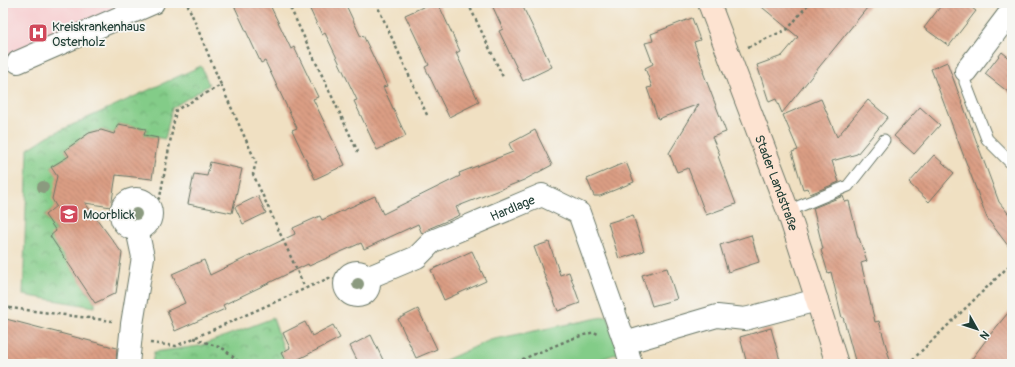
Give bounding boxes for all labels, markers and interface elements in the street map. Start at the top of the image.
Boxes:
place label: Kreiskrankenhaus Osterholz [52,19,145,50]
hospital icon: Kreiskrankenhaus Osterholz [27,22,49,44]
street label: Stader Landstraße [751,133,801,234]
street label: Hardlage [488,192,538,225]
school or university icon: Moorblick [58,203,80,225]
place label: Moorblick [83,207,135,223]
north arrow [957,309,997,349]
text: N [977,328,992,342]

